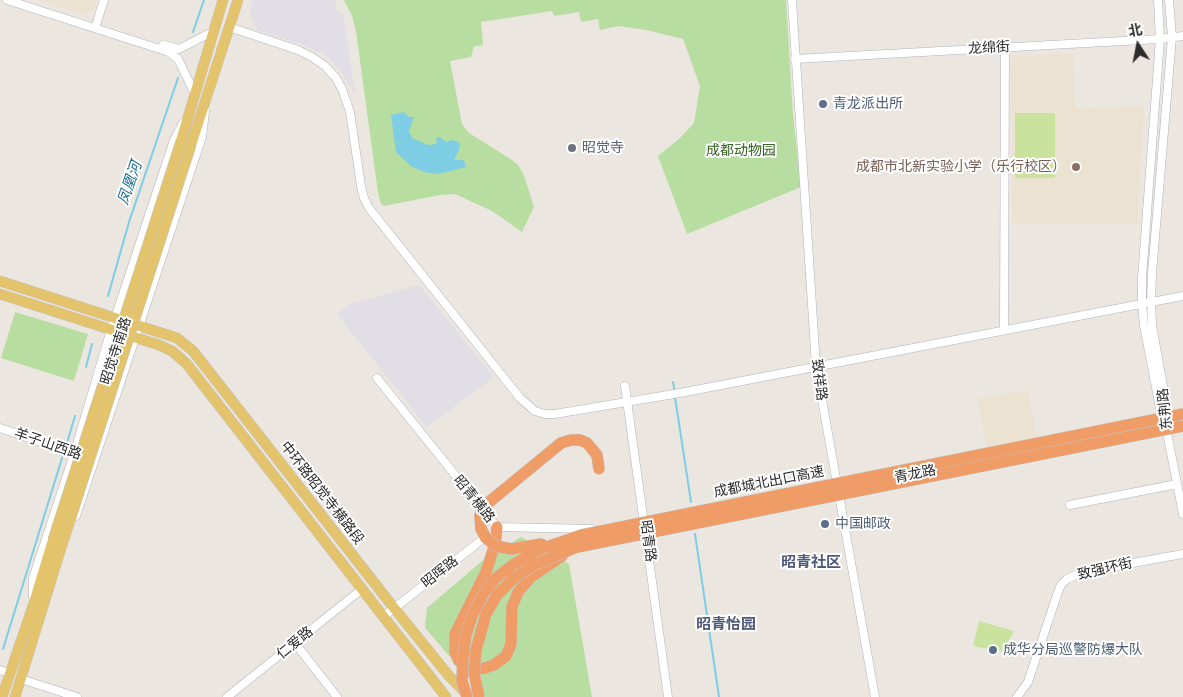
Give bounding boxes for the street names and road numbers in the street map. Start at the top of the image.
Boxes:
street label: 龙绵街 [968,39,1010,57]
street label: 昭觉寺南路 [97,315,135,387]
street label: 致祥路 [808,358,830,402]
street label: 东荆路 [1154,387,1176,431]
street label: 羊子山西路 [12,425,84,463]
street label: 中环路昭觉寺横路段 [277,438,367,548]
street label: 青龙路 [893,462,937,486]
street label: 成都城北出口高速 [712,463,826,501]
street label: 昭青横路 [450,472,498,526]
street label: 昭青路 [637,519,659,563]
street label: 昭晖路 [418,552,462,592]
street label: 致强环街 [1076,555,1134,583]
street label: 仁爱路 [273,623,317,663]

